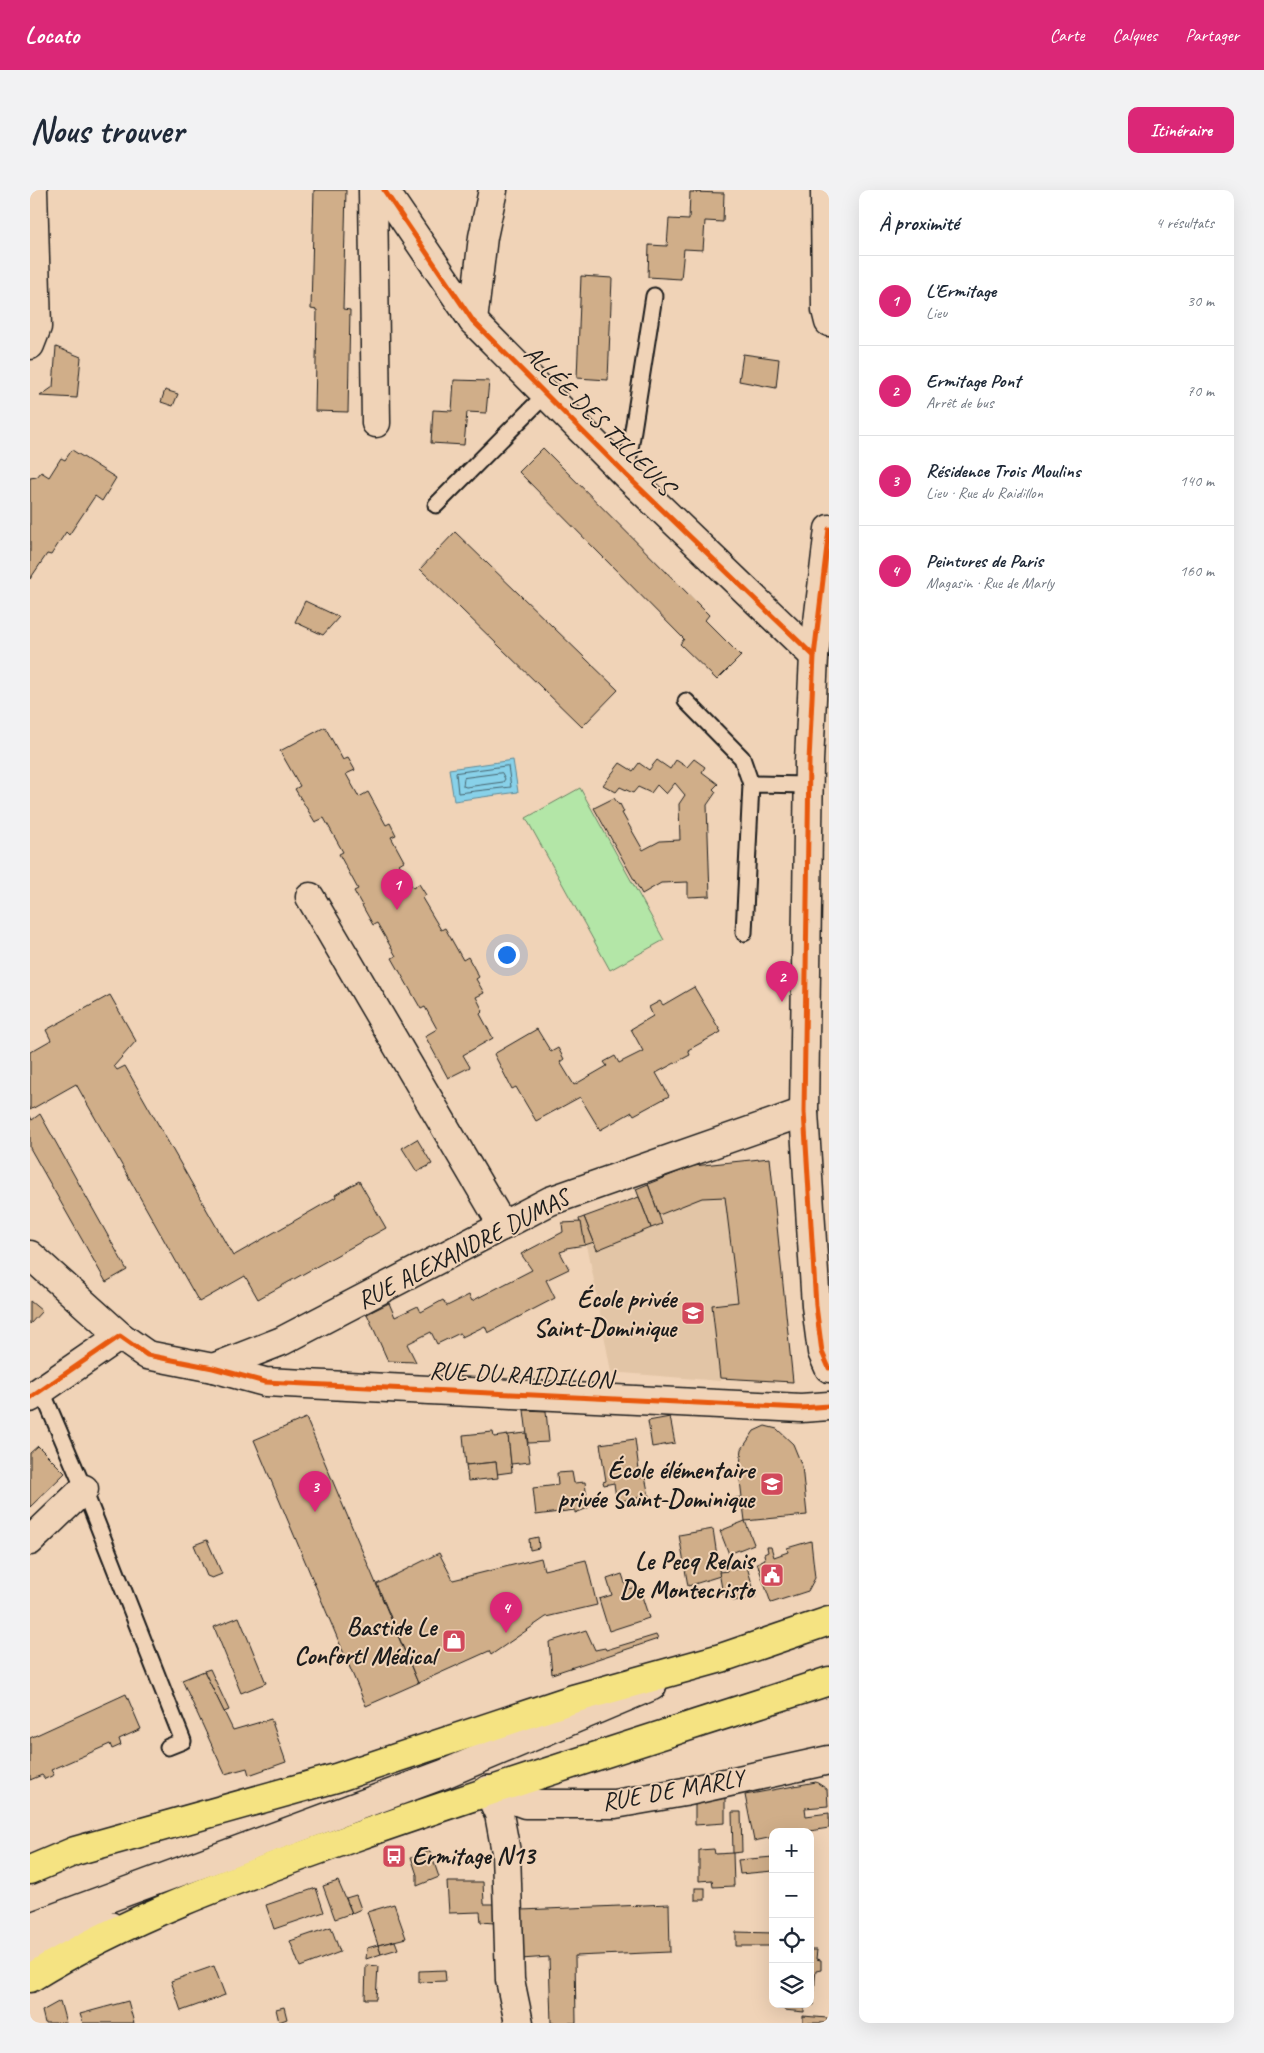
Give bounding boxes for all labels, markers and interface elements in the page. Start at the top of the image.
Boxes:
text: Locato [25,20,79,50]
text: Carte [1050,24,1084,46]
text: Calques [1112,24,1157,46]
text: Partager [1185,24,1239,46]
button: Itinéraire [1128,107,1234,153]
text: Nous trouver [30,108,184,153]
text: À proximité [879,210,959,236]
text: 4 résultats [1155,213,1214,233]
text: L'Ermitage [926,279,996,303]
text: 1 [891,291,899,311]
text: 30 m [1187,291,1214,311]
text: Lieu [926,303,947,323]
street label: ALLÉE DES TILLEULS [517,338,684,505]
text: Ermitage Pont [926,369,1021,393]
text: 2 [891,381,899,401]
text: 70 m [1187,381,1214,401]
text: Arrêt de bus [926,393,993,413]
text: Résidence Trois Moulins [926,459,1080,483]
text: 3 [891,471,899,491]
text: 140 m [1180,471,1214,491]
text: Lieu · Rue du Raidillon [926,483,1043,503]
text: Peintures de Paris [926,549,1043,573]
text: 4 [891,561,899,581]
text: 160 m [1180,561,1214,581]
text: Magasin · Rue de Marly [926,573,1054,593]
pin: 1 [381,869,413,910]
your location [494,942,520,968]
pin: 2 [766,961,798,1002]
street label: RUE ALEXANDRE DUMAS [352,1180,578,1316]
place label: École privée Saint-Dominique [533,1283,679,1344]
school or university icon: École privée Saint-Dominique [680,1300,706,1326]
street label: RUE DU RAIDILLON [428,1354,618,1396]
place label: École élémentaire privée Saint-Dominique [558,1454,757,1515]
pin: 3 [299,1471,331,1512]
school or university icon: École élémentaire privée Saint-Dominique [759,1471,785,1497]
place label: Le Pecq Relais De Montecristo [620,1545,757,1606]
public building icon: Le Pecq Relais De Montecristo [759,1562,785,1588]
pin: 4 [490,1592,522,1633]
place label: Bastide Le Confortl Médical [294,1611,441,1672]
shop icon: Bastide Le Confortl Médical [441,1628,467,1654]
street label: RUE DE MARLY [599,1761,750,1818]
map controls [769,1828,814,2008]
button: + [769,1828,814,1873]
place label: Ermitage N13 [412,1840,537,1872]
bus stop icon: Ermitage N13 [381,1843,407,1869]
button: − [769,1873,814,1918]
button: locate [769,1918,814,1963]
button: layers [769,1963,814,2008]

